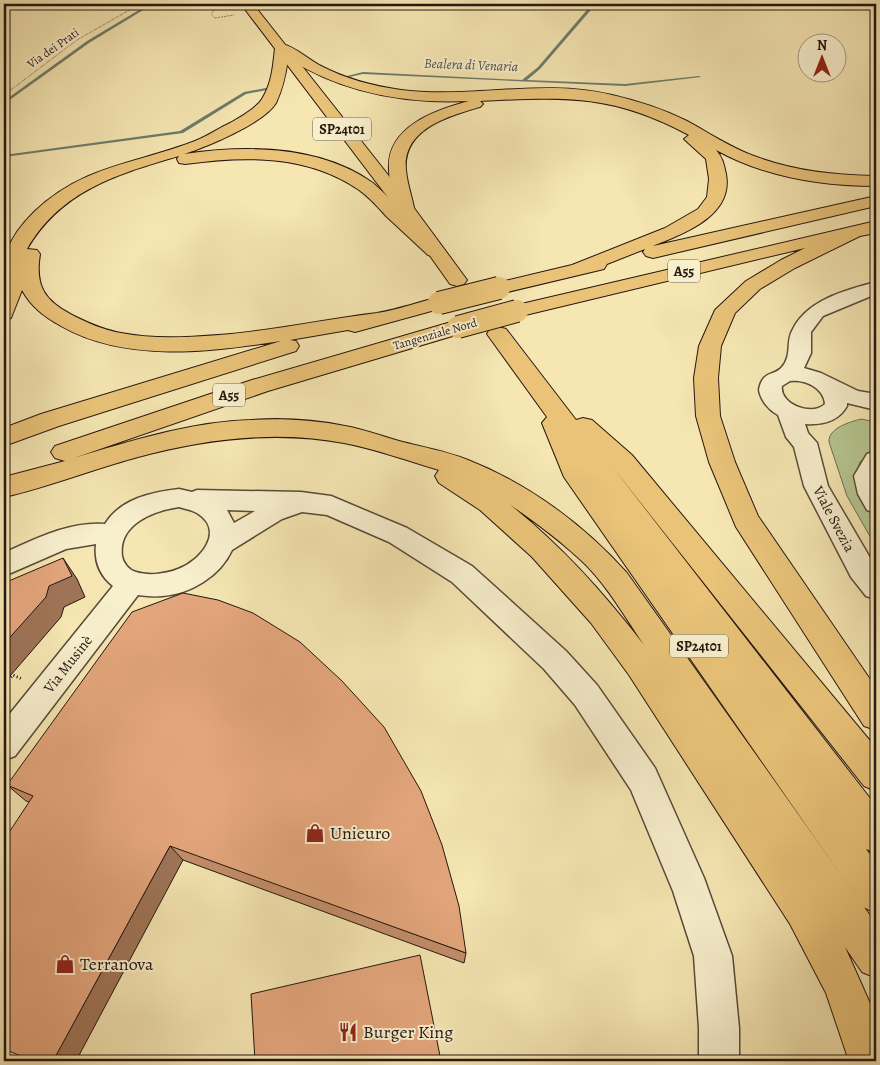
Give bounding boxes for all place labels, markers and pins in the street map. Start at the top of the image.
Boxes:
place label: Unieuro [330,821,390,845]
shop icon: Unieuro [304,822,326,844]
place label: Terranova [80,952,154,976]
shop icon: Terranova [54,953,76,975]
place label: Burger King [363,1020,453,1044]
restaurant icon: Burger King [337,1021,359,1043]

